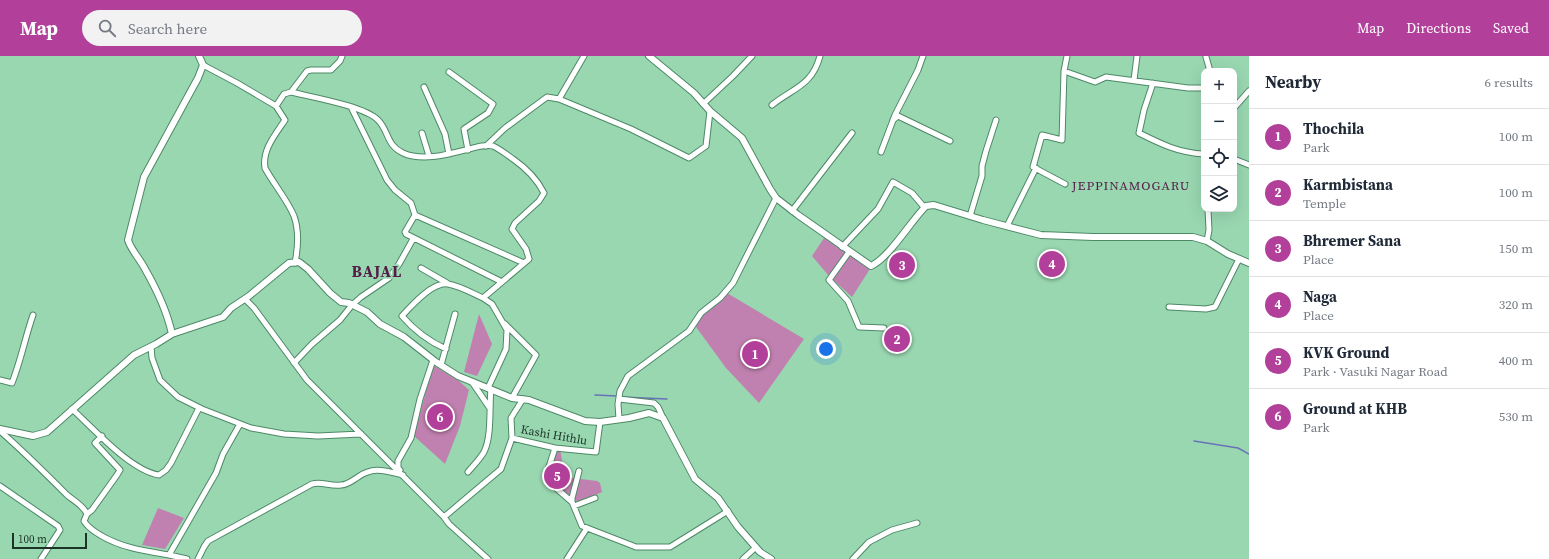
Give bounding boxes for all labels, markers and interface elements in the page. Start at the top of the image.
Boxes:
search box [82,10,362,46]
text: Map [20,15,58,41]
icon: search [96,17,118,39]
text: Search here [128,18,207,39]
text: Map [1357,18,1384,38]
text: Directions [1406,18,1471,38]
text: Saved [1493,18,1529,38]
map controls [1201,68,1237,212]
button: + [1201,68,1237,104]
text: Nearby [1265,70,1321,94]
text: 6 results [1485,74,1533,91]
button: − [1201,104,1237,140]
text: Thochila [1303,118,1364,139]
text: 1 [1274,128,1282,145]
text: 100 m [1499,128,1533,145]
text: Park [1303,139,1330,156]
button: locate [1201,140,1237,176]
text: Karmbistana [1303,174,1393,195]
button: layers [1201,176,1237,212]
district label: JEPPINAMOGARU [1071,177,1190,194]
text: 2 [1274,184,1282,201]
text: 100 m [1499,184,1533,201]
text: Temple [1303,195,1346,212]
text: Bhremer Sana [1303,230,1401,251]
text: 3 [1274,240,1282,257]
text: 150 m [1499,240,1533,257]
pin: 4 [1039,249,1065,279]
pin: 3 [889,250,915,280]
text: Place [1303,251,1334,268]
district label: BAJAL [352,260,402,282]
text: Naga [1303,286,1337,307]
text: 4 [1274,296,1282,313]
text: 320 m [1499,296,1533,313]
text: Place [1303,307,1334,324]
pin: 2 [884,324,910,354]
pin: 1 [742,339,768,369]
your location [816,339,836,359]
text: KVK Ground [1303,342,1389,363]
text: 5 [1274,352,1282,369]
text: 400 m [1499,352,1533,369]
text: Park · Vasuki Nagar Road [1303,363,1448,380]
text: Ground at KHB [1303,398,1407,419]
pin: 6 [427,402,453,432]
text: 6 [1274,408,1282,425]
text: 530 m [1499,408,1533,425]
text: Park [1303,419,1330,436]
street label: Kashi Hithlu [519,421,589,449]
pin: 5 [544,461,570,491]
scale bar [12,531,87,550]
text: 100 m [18,532,47,547]

